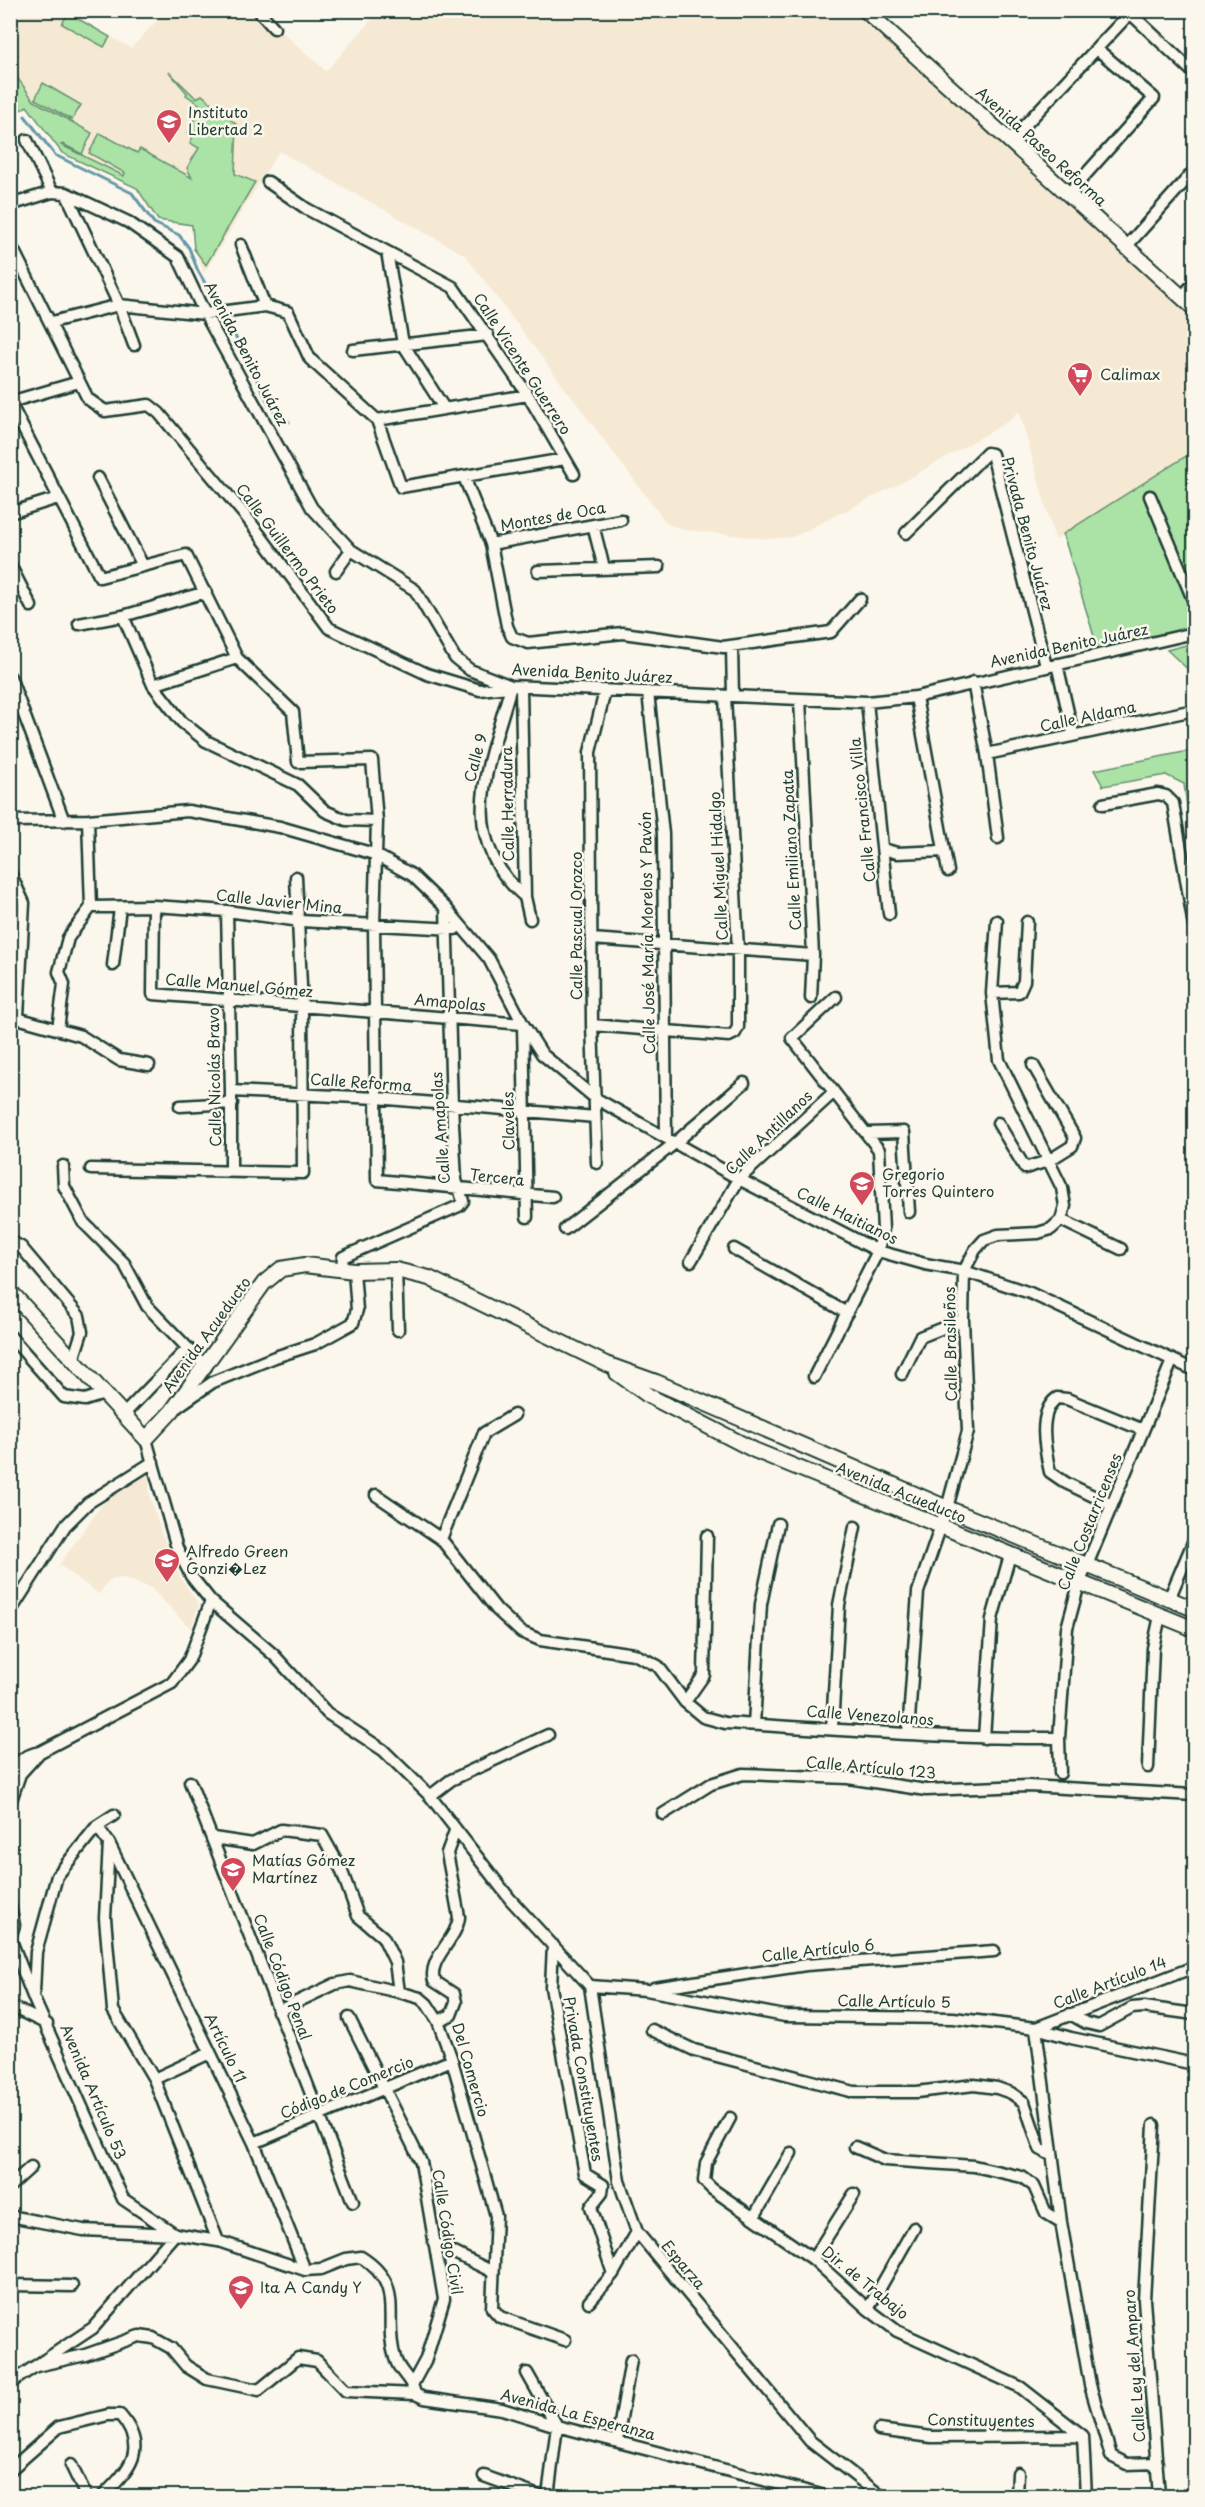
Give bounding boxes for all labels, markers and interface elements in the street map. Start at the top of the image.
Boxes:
street label: Avenida Paseo Reforma [971,81,1113,211]
place label: Instituto Libertad 2 [188,100,263,140]
school or university icon: Instituto Libertad 2 [154,107,184,145]
street label: Avenida Benito Juárez [199,277,295,430]
street label: Calle Vicente Guerrero [469,288,578,439]
supermarket icon: Calimax [1065,360,1095,398]
place label: Calimax [1100,362,1160,385]
street label: Privada Benito Juárez [997,454,1060,613]
street label: Calle Guillermo Prieto [231,478,345,618]
street label: Montes de Oca [498,495,608,536]
street label: Avenida Benito Juárez [988,617,1150,673]
street label: Avenida Benito Juárez [511,657,673,688]
street label: Calle Aldama [1037,694,1138,737]
street label: Calle 9 [457,731,492,785]
street label: Calle Francisco Villa [842,736,881,884]
street label: Calle Herradura [494,746,519,862]
street label: Calle Emiliano Zapata [775,768,806,931]
street label: Calle Miguel Hidalgo [702,791,733,941]
street label: Calle José María Morelos Y Pavón [633,811,660,1055]
street label: Calle Pascual Orozco [564,852,587,1000]
street label: Calle Javier Mina [215,882,344,919]
street label: Calle Manuel Gómez [164,967,314,1002]
street label: Amapolas [413,987,487,1016]
street label: Calle Nicolás Bravo [201,1007,226,1147]
street label: Calle Reforma [309,1066,413,1097]
street label: Calle Amapolas [424,1071,455,1185]
street label: Calle Antillanos [719,1084,817,1180]
street label: Claveles [495,1091,520,1151]
street label: Tercera [468,1162,527,1191]
place label: Gregorio Torres Quintero [882,1162,994,1202]
school or university icon: Gregorio Torres Quintero [847,1169,877,1207]
street label: Calle Haitianos [793,1180,902,1249]
street label: Avenida Acueducto [156,1271,256,1397]
street label: Calle Brasileños [937,1286,962,1402]
street label: Calle Costarricenses [1051,1449,1127,1594]
street label: Avenida Acueducto [833,1455,970,1528]
place label: Alfredo Green Gonzi�Lez [186,1539,289,1579]
school or university icon: Alfredo Green Gonzi�Lez [152,1546,182,1584]
street label: Calle Venezolanos [806,1699,935,1730]
street label: Calle Artículo 123 [805,1749,937,1784]
place label: Matías Gómez Martínez [252,1848,355,1888]
school or university icon: Matías Gómez Martínez [218,1855,248,1893]
street label: Calle Código Penal [249,1910,318,2043]
street label: Calle Artículo 6 [760,1932,875,1967]
street label: Calle Artículo 14 [1049,1949,1170,2014]
street label: Calle Artículo 5 [837,1988,951,2013]
street label: Privada Constituyentes [559,1995,610,2163]
street label: Artículo 11 [200,2009,253,2086]
street label: Avenida Artículo 53 [55,2020,133,2163]
street label: Del Comercio [447,2020,496,2119]
street label: Código de Comercio [276,2049,417,2124]
street label: Calle Código Civil [427,2167,470,2296]
street label: Esparza [657,2234,712,2294]
street label: Dir. de Trabajo [817,2239,914,2324]
school or university icon: Ita A Candy Y [226,2273,256,2311]
place label: Ita A Candy Y [260,2275,362,2298]
street label: Calle Ley del Amparo [1117,2289,1150,2443]
street label: Avenida La Esperanza [498,2382,659,2445]
street label: Constituyentes [927,2407,1035,2432]

